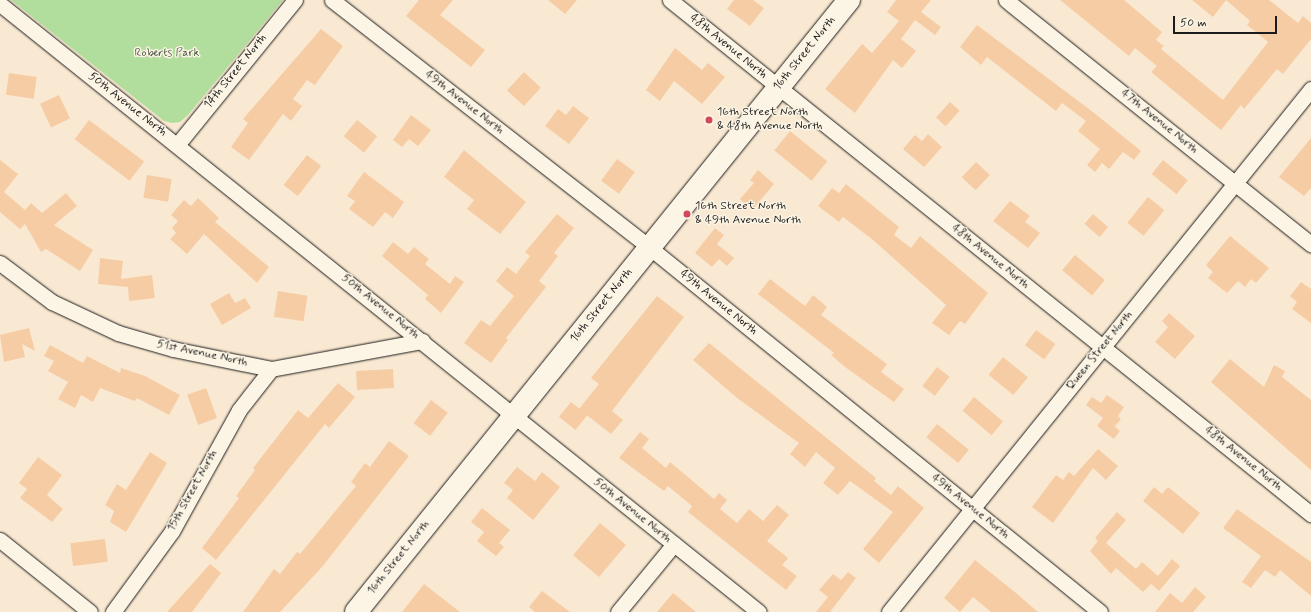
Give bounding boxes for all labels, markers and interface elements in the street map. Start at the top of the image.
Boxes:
scale bar [1175,8,1279,34]
street label: 48th Avenue North [686,11,770,83]
street label: 16th Street North [771,14,839,94]
text: 50 m [1180,15,1207,31]
street label: 14th Street North [202,32,270,112]
park label: Roberts Park [135,47,199,61]
street label: 49th Avenue North [422,68,506,138]
street label: 50th Avenue North [85,70,169,140]
street label: 47th Avenue North [1118,86,1200,158]
place label: 16th Street North & 48th Avenue North [717,106,823,134]
marker: 16th Street North & 48th Avenue North [704,115,714,125]
place label: 16th Street North & 49th Avenue North [695,200,801,228]
marker: 16th Street North & 49th Avenue North [682,209,692,219]
street label: 48th Avenue North [948,221,1032,293]
street label: 16th Street North [568,266,636,346]
street label: 49th Avenue North [676,267,760,339]
street label: 50th Avenue North [338,271,422,343]
street label: Queen Street North [1063,308,1137,394]
street label: 51st Avenue North [155,337,249,371]
street label: 48th Avenue North [1201,423,1285,495]
street label: 15th Street North [165,448,221,534]
street label: 49th Avenue North [928,471,1012,543]
street label: 50th Avenue North [590,475,674,547]
street label: 16th Street North [365,518,433,598]

